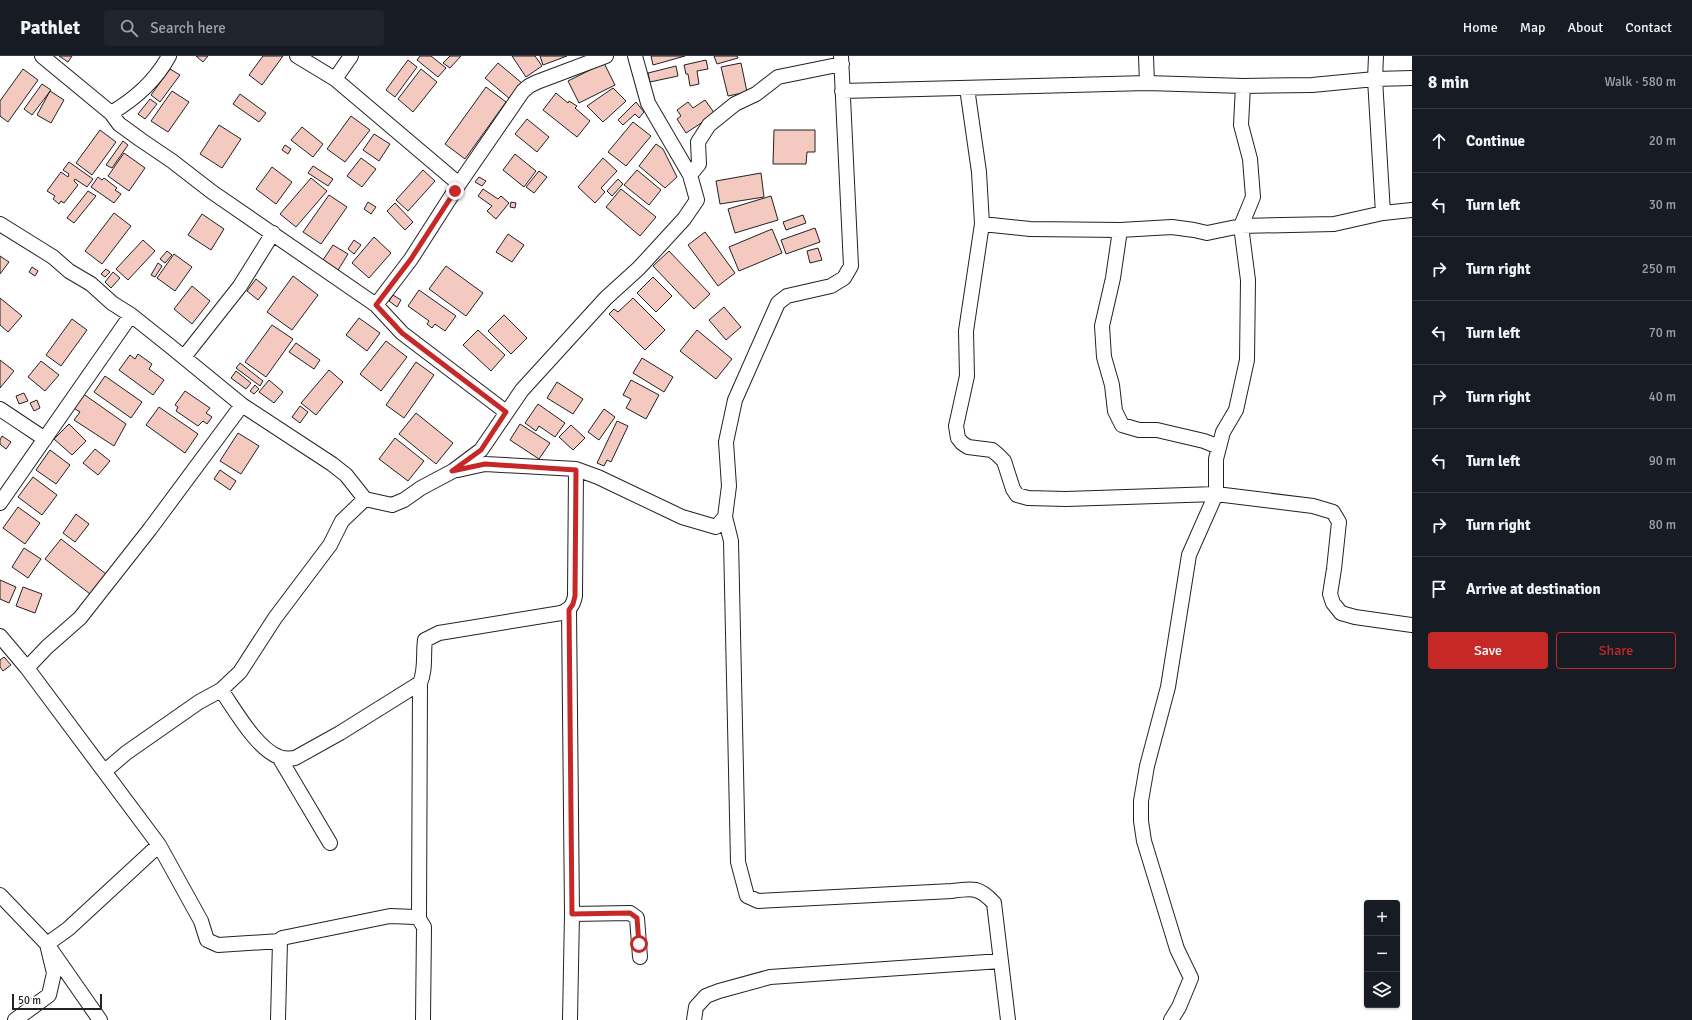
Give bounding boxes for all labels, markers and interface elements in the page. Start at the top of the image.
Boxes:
search box [104,10,384,46]
text: Pathlet [20,16,80,40]
icon: search [118,17,140,39]
text: Search here [150,19,226,37]
text: Home [1463,19,1498,36]
text: Map [1520,19,1545,36]
text: About [1567,19,1603,36]
text: Contact [1625,19,1672,36]
text: 8 min [1428,72,1469,93]
text: Walk · 580 m [1605,74,1676,90]
icon: ahead [1428,130,1450,152]
text: Continue [1466,132,1525,150]
text: 20 m [1649,133,1676,149]
route end [446,182,464,200]
icon: left [1428,194,1450,216]
text: Turn left [1466,196,1520,214]
text: 30 m [1649,197,1676,213]
icon: right [1428,258,1450,280]
text: Turn right [1466,260,1531,278]
text: 250 m [1642,261,1676,277]
icon: left [1428,322,1450,344]
text: Turn left [1466,324,1520,342]
text: 70 m [1649,325,1676,341]
icon: right [1428,386,1450,408]
text: Turn right [1466,388,1531,406]
text: 40 m [1649,389,1676,405]
icon: left [1428,450,1450,472]
text: Turn left [1466,452,1520,470]
text: 90 m [1649,453,1676,469]
icon: right [1428,514,1450,536]
text: Turn right [1466,516,1531,534]
text: 80 m [1649,517,1676,533]
icon: arrive [1428,578,1450,600]
text: Arrive at destination [1466,580,1601,598]
button: Save [1428,632,1548,669]
button: Share [1556,632,1676,669]
map controls [1364,900,1400,1008]
button: + [1364,900,1400,936]
route start [630,935,648,953]
button: − [1364,936,1400,972]
button: layers [1364,972,1400,1008]
scale bar [12,992,102,1011]
text: 50 m [18,994,41,1007]

